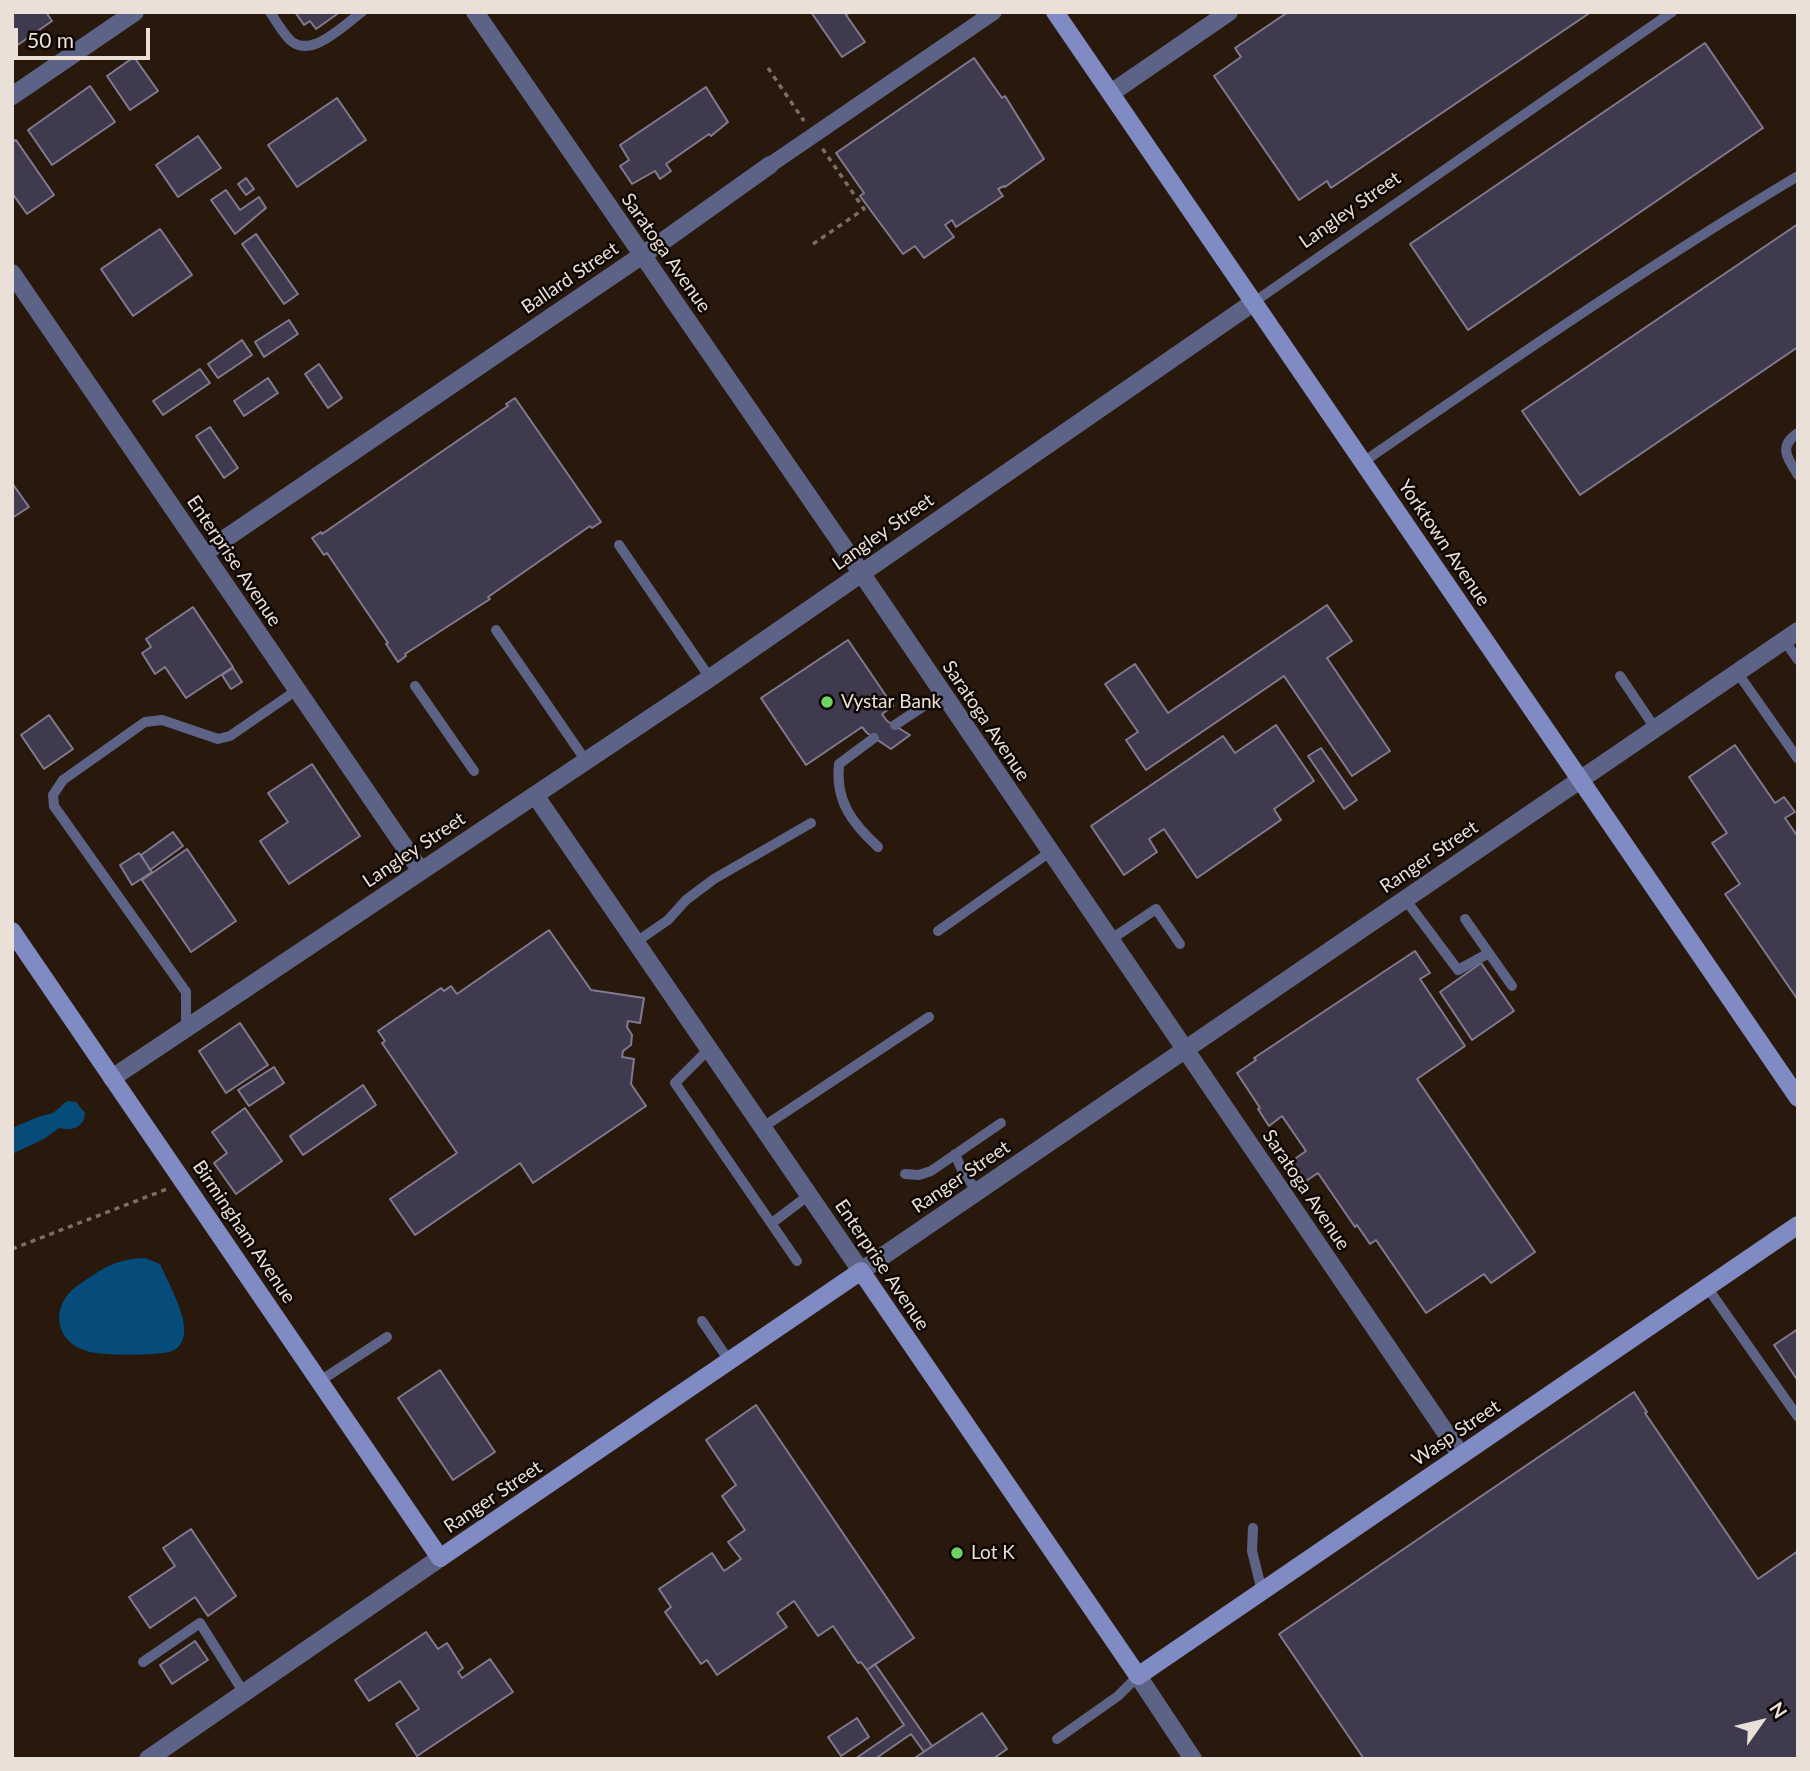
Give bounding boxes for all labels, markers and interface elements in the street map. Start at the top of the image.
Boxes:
scale bar [18,14,154,58]
text: 50 m [27,27,74,52]
street label: Langley Street [1295,167,1405,253]
street label: Saratoga Avenue [616,189,716,317]
street label: Ballard Street [517,237,623,319]
street label: Yorktown Avenue [1393,475,1495,611]
street label: Langley Street [828,489,938,575]
street label: Enterprise Avenue [182,491,286,631]
street label: Saratoga Avenue [937,656,1035,786]
place label: Vystar Bank [841,691,941,713]
marker: Vystar Bank [819,694,835,710]
street label: Langley Street [358,807,470,893]
street label: Ranger Street [1376,816,1482,898]
street label: Saratoga Avenue [1257,1125,1355,1255]
street label: Ranger Street [908,1136,1014,1218]
street label: Birmingham Avenue [188,1156,300,1308]
street label: Enterprise Avenue [830,1195,934,1335]
street label: Wasp Street [1407,1395,1505,1471]
street label: Ranger Street [440,1456,546,1538]
place label: Lot K [971,1542,1015,1564]
marker: Lot K [949,1545,965,1561]
north arrow [1726,1687,1796,1757]
text: N [1765,1697,1792,1722]

